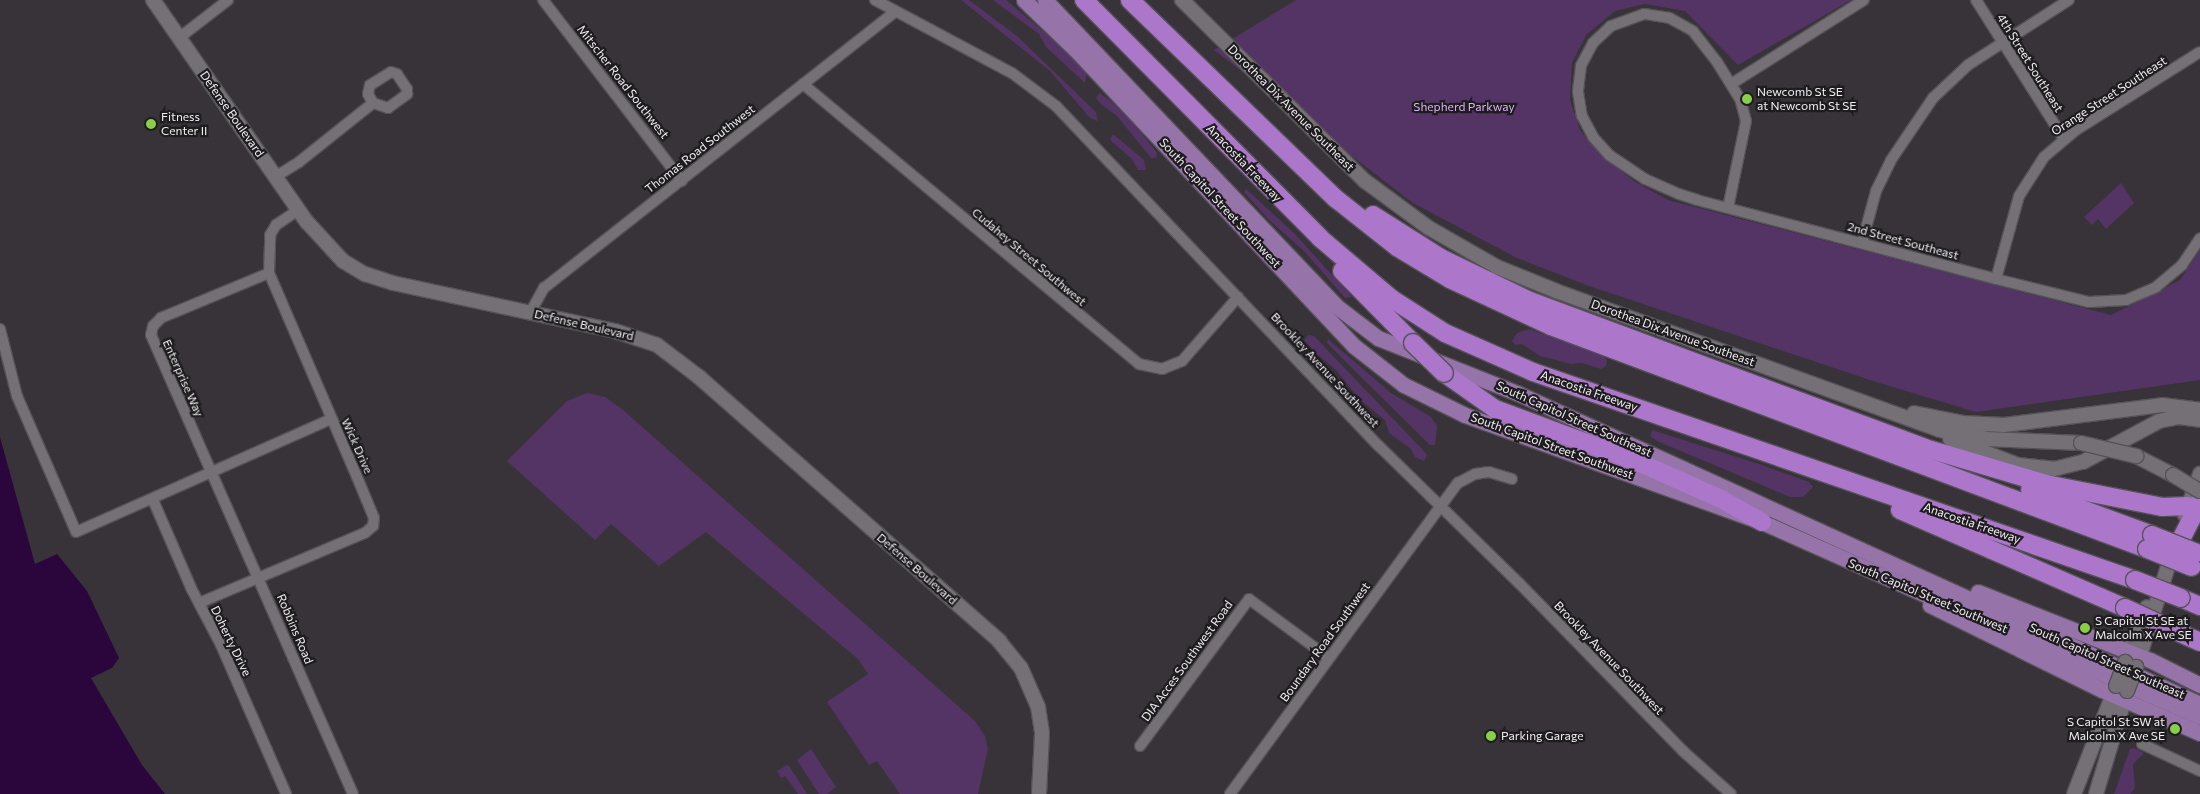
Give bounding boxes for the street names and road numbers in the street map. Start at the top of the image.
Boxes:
street label: 4th Street Southeast [1994,11,2066,115]
street label: Mitscher Road Southwest [574,22,672,142]
street label: Dorothea Dix Avenue Southeast [1225,42,1357,174]
street label: Orange Street Southeast [2049,53,2169,139]
street label: Defense Boulevard [197,68,267,160]
street label: Thomas Road Southwest [642,102,758,196]
street label: Anacostia Freeway [1203,121,1285,205]
street label: South Capitol Street Southwest [1156,135,1284,271]
street label: Cudahey Street Southwest [969,205,1089,309]
street label: 2nd Street Southeast [1846,219,1960,263]
street label: Dorothea Dix Avenue Southeast [1589,297,1757,369]
street label: Defense Boulevard [533,307,635,343]
street label: Brookley Avenue Southwest [1268,310,1382,430]
street label: Enterprise Way [160,337,206,419]
street label: Anacostia Freeway [1538,368,1640,414]
street label: South Capitol Street Southeast [1494,378,1654,460]
street label: South Capitol Street Southwest [1469,410,1635,482]
street label: Wick Drive [338,416,376,476]
street label: Anacostia Freeway [1921,500,2023,546]
street label: Defense Boulevard [874,530,960,608]
street label: South Capitol Street Southwest [1846,556,2010,636]
street label: Boundary Road Southwest [1277,580,1373,704]
street label: Robbins Road [274,592,316,666]
street label: DIA Acces Southwest Road [1138,598,1236,724]
street label: Brookley Avenue Southwest [1551,598,1667,718]
street label: Doherty Drive [208,603,254,679]
street label: South Capitol Street Southeast [2027,620,2187,702]

